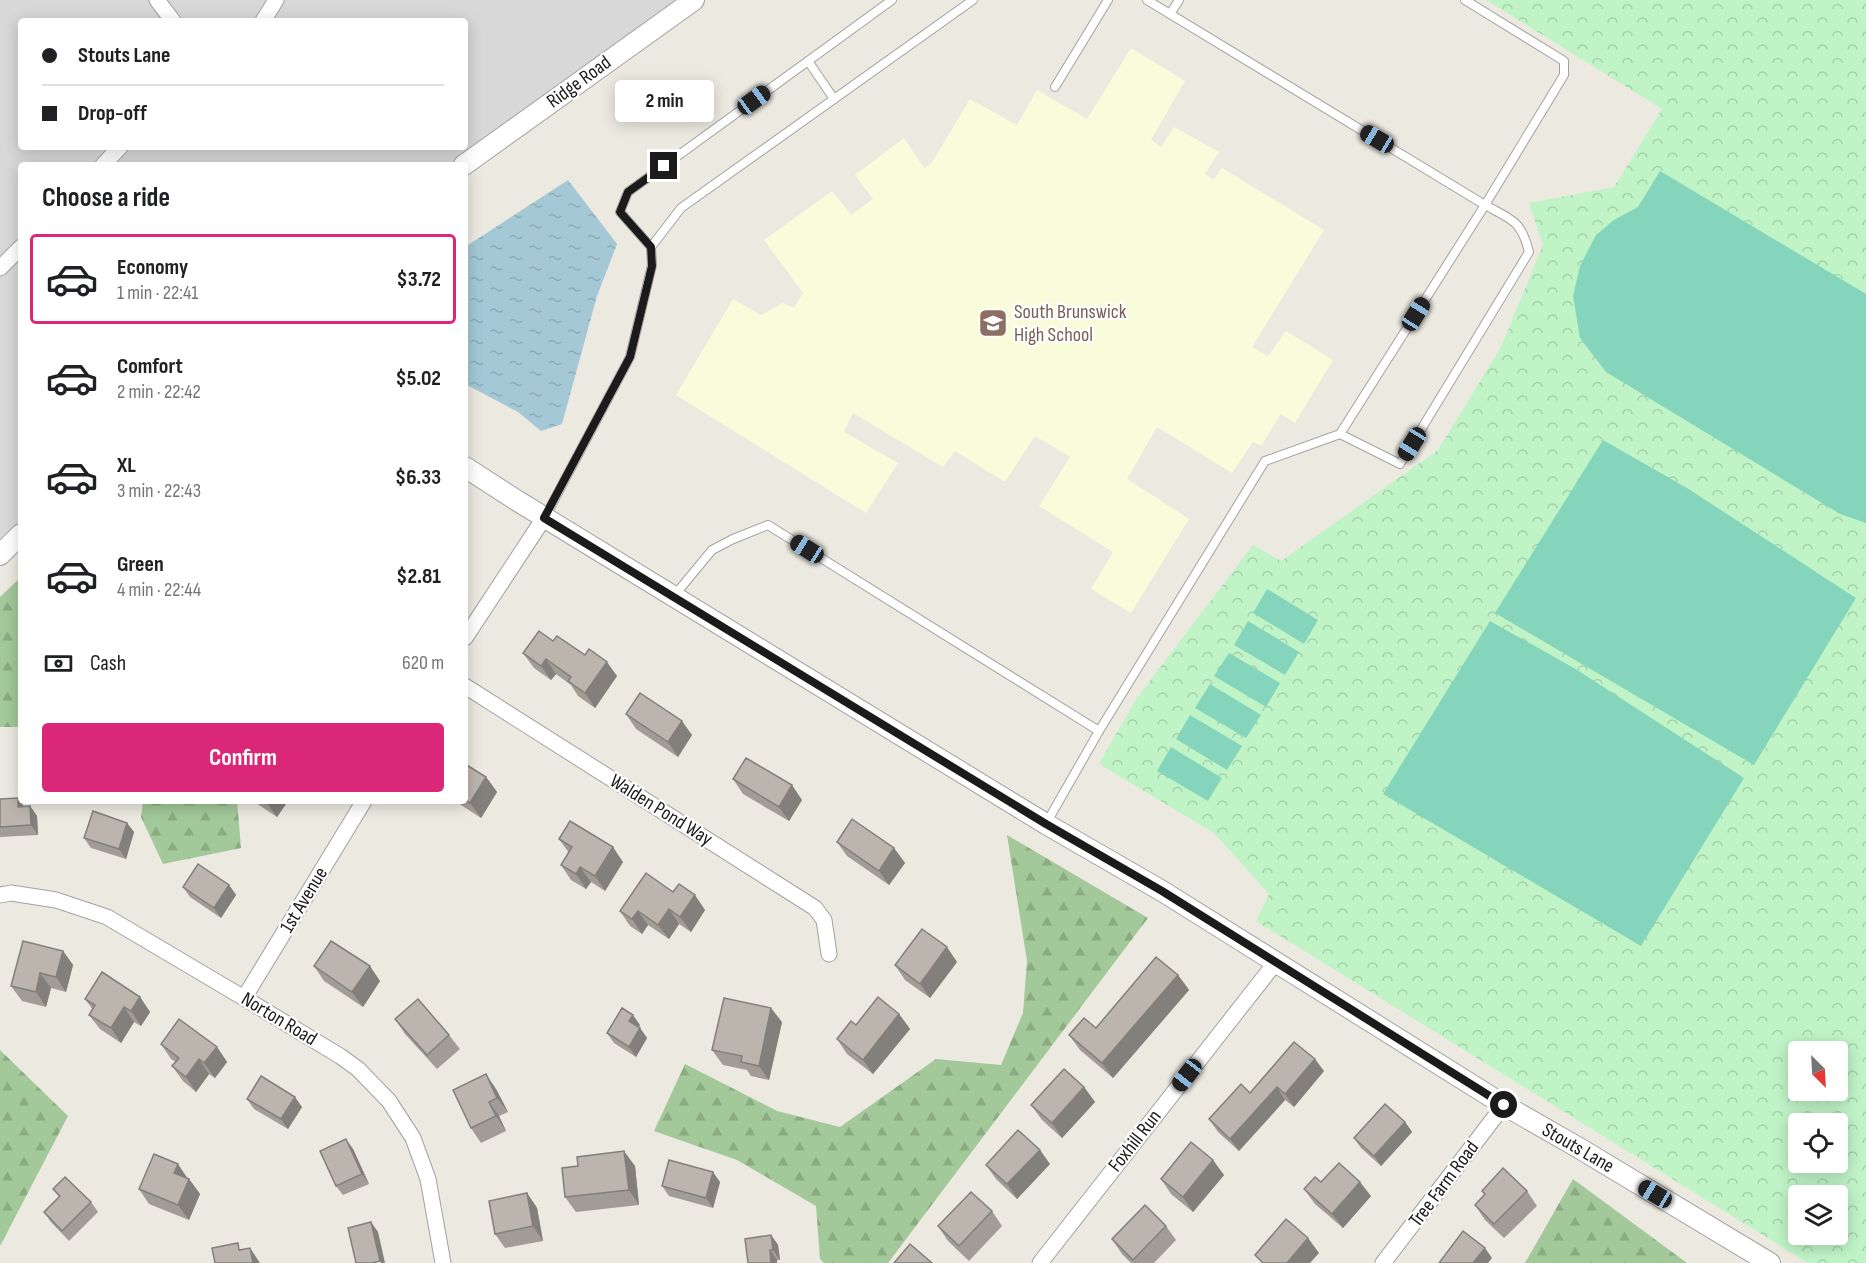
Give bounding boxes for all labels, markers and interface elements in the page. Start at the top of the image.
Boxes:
text: Stouts Lane [78,42,170,69]
street label: Ridge Road [542,51,616,113]
callout: 2 min [614,79,714,121]
car [734,82,774,118]
text: 2 min [645,89,684,113]
text: Drop-off [78,100,147,127]
car [1357,122,1397,156]
route end [650,152,677,179]
text: Choose a ride [42,182,170,214]
icon: car [45,252,99,306]
text: Economy [117,254,188,281]
text: $3.72 [397,266,441,293]
text: 1 min · 22:41 [117,281,198,305]
car [1399,294,1433,334]
place label: South Brunswick High School [1014,300,1127,347]
school or university icon: South Brunswick High School [977,307,1009,339]
icon: car [45,351,99,405]
text: Comfort [117,353,183,380]
text: $5.02 [396,365,441,392]
text: 2 min · 22:42 [117,380,201,404]
car [1395,424,1429,464]
icon: car [45,450,99,504]
text: XL [117,452,136,479]
text: $6.33 [395,464,441,491]
text: 3 min · 22:43 [117,479,201,503]
car [787,532,827,566]
icon: car [45,549,99,603]
text: Green [117,551,164,578]
text: $2.81 [396,563,441,590]
text: 4 min · 22:44 [117,578,201,602]
icon: cash [42,647,75,680]
text: Cash [90,650,126,677]
text: 620 m [402,651,444,675]
button: Confirm [42,723,444,792]
street label: Walden Pond Way [605,769,717,851]
street label: 1st Avenue [275,863,333,937]
street label: Norton Road [237,987,321,1051]
north arrow [1788,1041,1848,1101]
map controls [1788,1041,1848,1245]
car [1169,1055,1205,1095]
route start [1490,1091,1517,1118]
street label: Foxhill Run [1103,1105,1167,1177]
button: locate [1788,1113,1848,1173]
street label: Stouts Lane [1538,1118,1618,1178]
street label: Tree Farm Road [1404,1136,1484,1232]
car [1635,1177,1675,1211]
button: layers [1788,1185,1848,1245]

